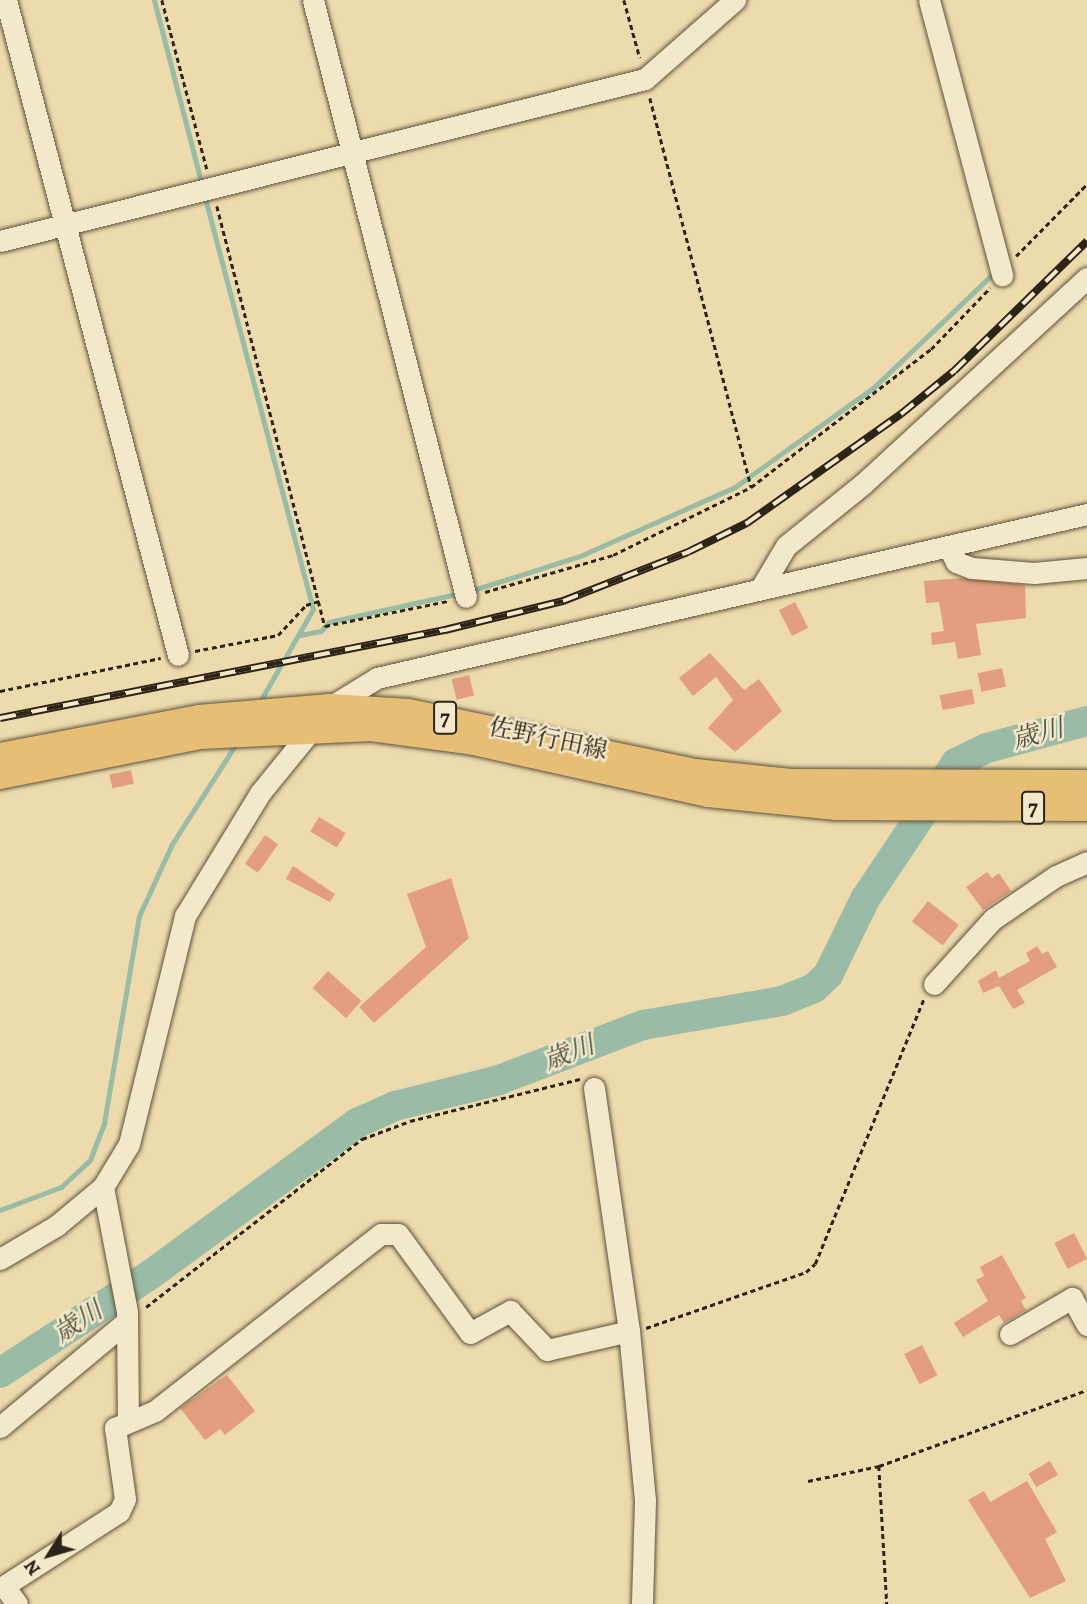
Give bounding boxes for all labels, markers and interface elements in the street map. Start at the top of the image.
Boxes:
road number: 7 [433,698,457,738]
street label: 佐野行田線 [486,712,610,766]
water label: 歳川 [1009,712,1067,756]
road number: 7 [1021,788,1045,828]
water label: 歳川 [539,1029,599,1077]
water label: 歳川 [48,1295,108,1349]
north arrow [14,1520,84,1590]
text: N [18,1554,47,1581]

